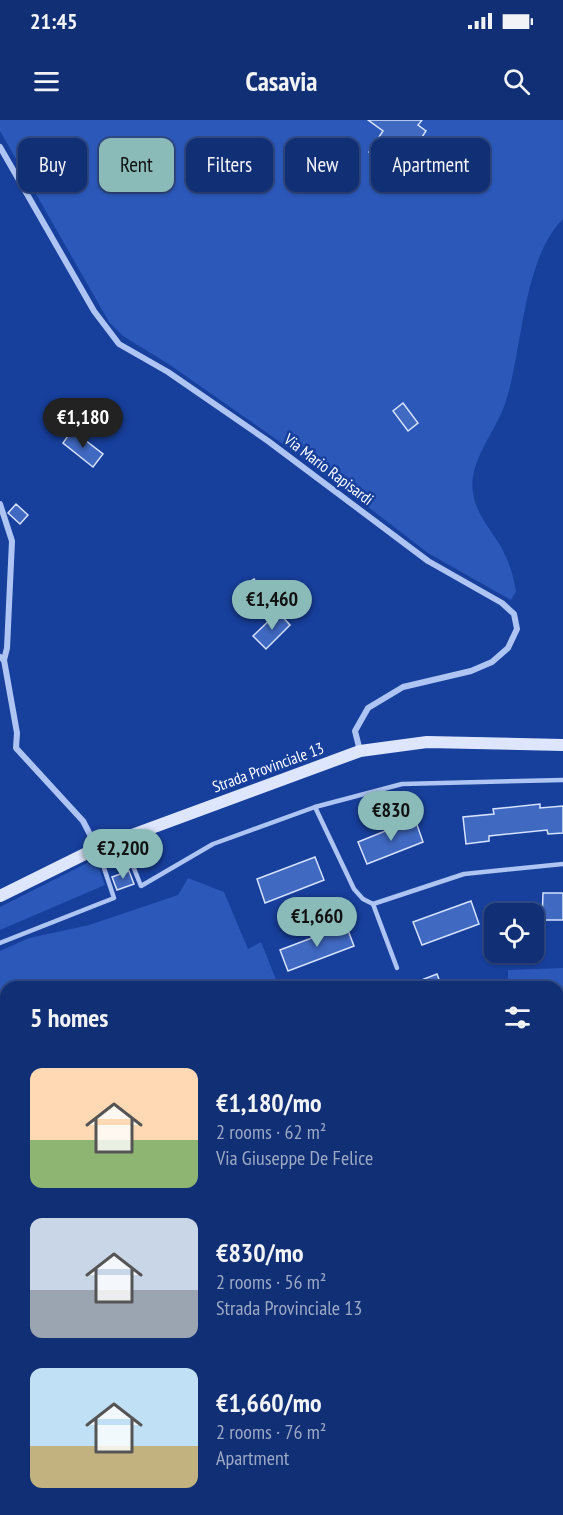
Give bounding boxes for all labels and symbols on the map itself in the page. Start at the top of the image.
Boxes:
pin: €1,180 [34,398,132,449]
street label: Via Mario Rapisardi [280,428,378,509]
pin: €1,460 [223,580,321,631]
street label: Strada Provinciale 13 [210,738,326,796]
pin: €830 [355,791,427,842]
pin: €2,200 [74,829,172,880]
pin: €1,660 [268,897,366,948]

